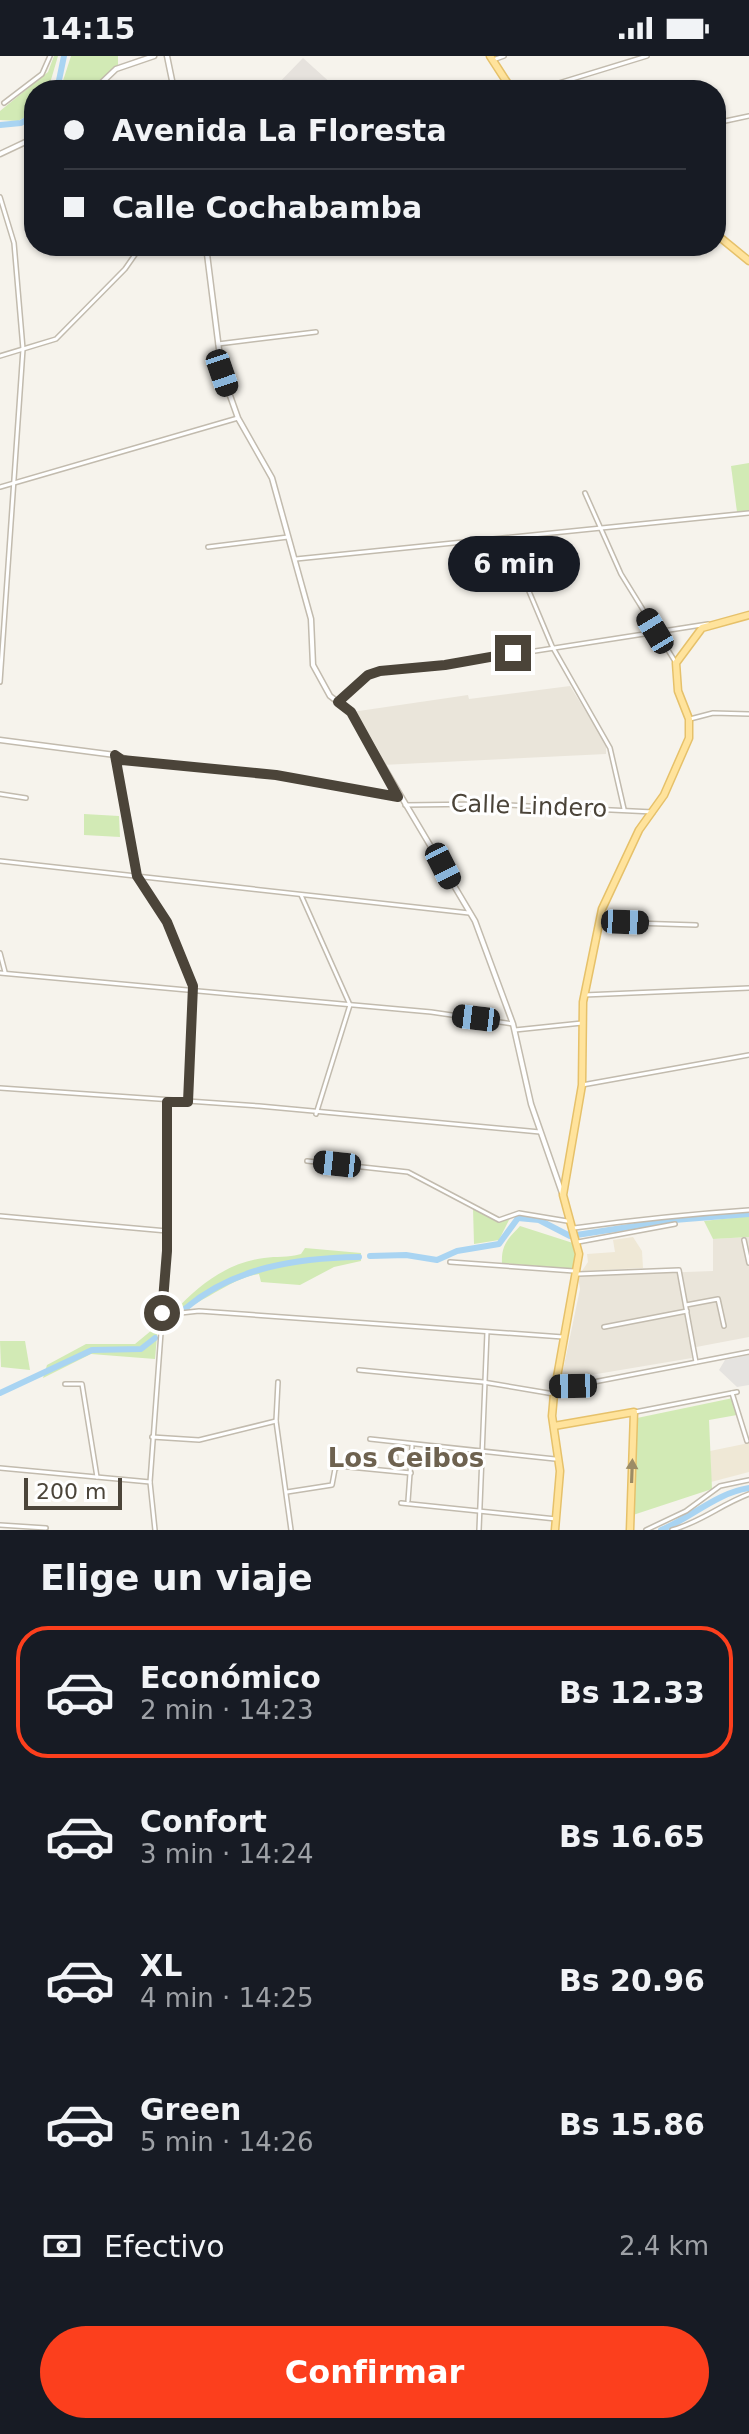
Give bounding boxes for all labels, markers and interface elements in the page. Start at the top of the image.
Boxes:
text: 14:15 [40,11,136,46]
text: Avenida La Floresta [112,113,447,148]
text: Calle Cochabamba [112,190,422,225]
car [203,346,241,400]
callout: 6 min [447,537,579,593]
text: 6 min [473,549,555,579]
car [632,604,678,658]
route end [495,635,531,671]
street label: Calle Lindero [450,789,608,823]
car [421,839,465,893]
car [601,909,649,935]
car [451,1003,501,1033]
car [312,1150,362,1178]
route start [144,1295,180,1331]
car [549,1374,597,1398]
district label: Los Ceibos [328,1443,484,1473]
one-way arrow [625,1458,638,1483]
scale bar [24,1474,122,1510]
text: 200 m [36,1479,106,1504]
text: Elige un viaje [40,1557,313,1598]
icon: car [44,1656,116,1728]
text: Económico [140,1660,321,1695]
text: Bs 12.33 [559,1675,705,1710]
text: 2 min · 14:23 [140,1695,314,1725]
icon: car [44,1800,116,1872]
text: Confort [140,1804,267,1839]
text: Bs 16.65 [559,1819,705,1854]
text: 3 min · 14:24 [140,1839,314,1869]
icon: car [44,1944,116,2016]
text: XL [140,1948,182,1983]
text: Bs 20.96 [559,1963,705,1998]
text: 4 min · 14:25 [140,1983,314,2013]
icon: car [44,2088,116,2160]
text: Green [140,2092,241,2127]
text: Bs 15.86 [559,2107,705,2142]
text: 5 min · 14:26 [140,2127,314,2157]
icon: cash [40,2224,84,2268]
text: Efectivo [104,2229,225,2264]
text: 2.4 km [619,2231,709,2261]
button: Confirmar [40,2326,709,2418]

